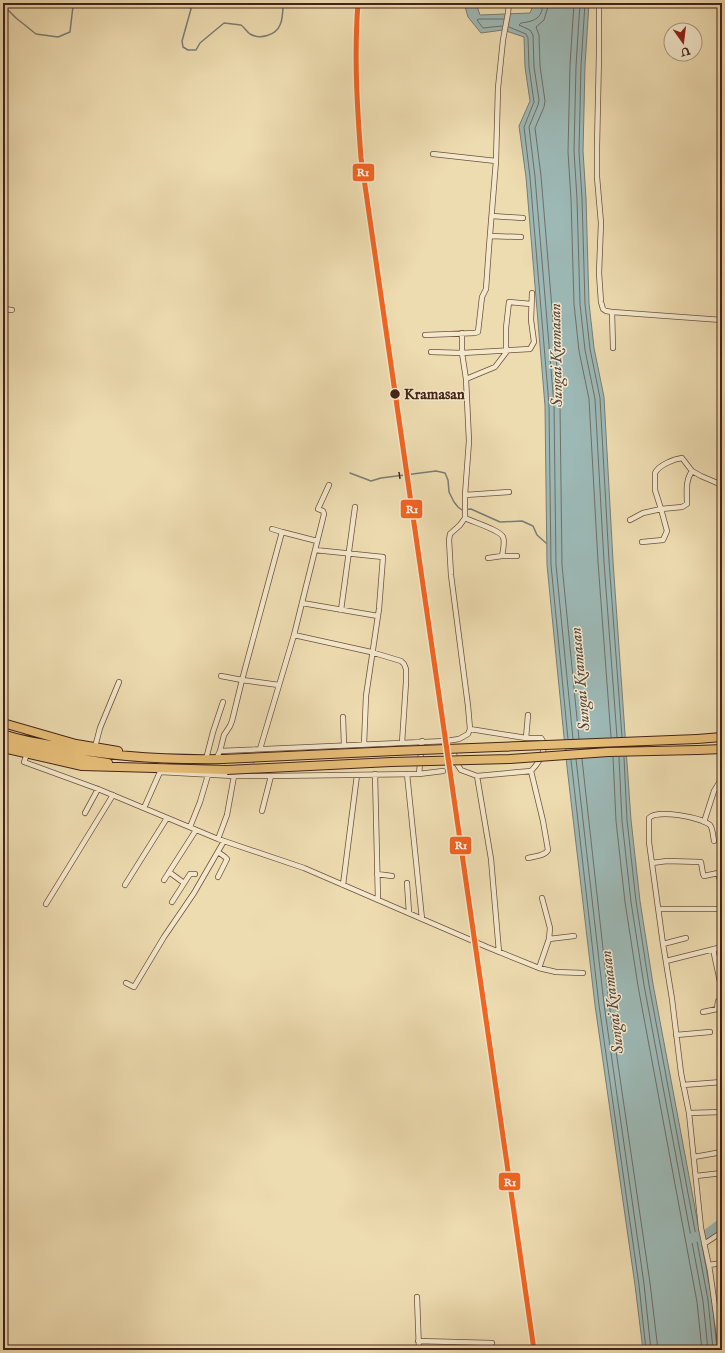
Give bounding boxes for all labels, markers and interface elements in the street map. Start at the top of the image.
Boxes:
north arrow [663,22,703,62]
text: U [678,43,692,59]
line badge: R1 [352,163,375,182]
text: R1 [357,166,369,180]
water label: Sungai Kramasan [546,303,568,407]
place label: Kramasan [404,385,465,404]
marker: Kramasan [388,387,402,401]
line badge: R1 [400,499,423,519]
text: R1 [406,503,418,517]
water label: Sungai Kramasan [567,626,595,732]
line badge: R1 [449,836,472,855]
text: R1 [455,839,467,853]
water label: Sungai Kramasan [597,949,629,1055]
line badge: R1 [498,1172,521,1191]
text: R1 [504,1176,516,1190]

